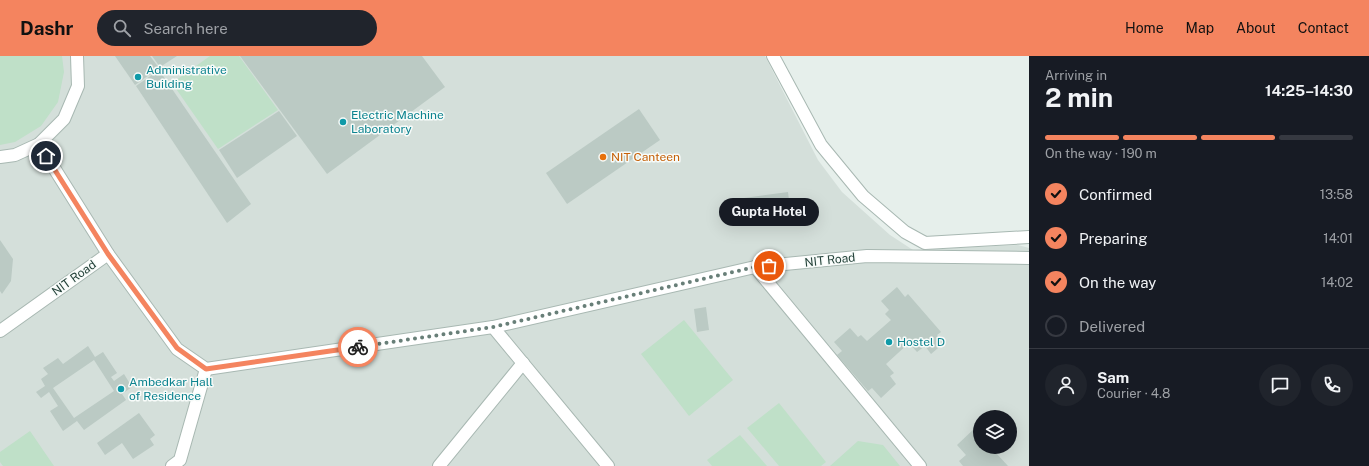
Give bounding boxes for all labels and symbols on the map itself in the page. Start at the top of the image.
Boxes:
place label: Administrative Building [146,63,227,91]
marker: Administrative Building [133,72,143,82]
place label: Electric Machine Laboratory [351,108,444,136]
marker: Electric Machine Laboratory [338,117,348,127]
pin [29,139,63,173]
place label: NIT Canteen [611,150,680,164]
marker: NIT Canteen [598,152,608,162]
callout: Gupta Hotel [719,198,819,226]
pin [752,249,786,283]
street label: NIT Road [804,250,856,270]
street label: NIT Road [49,257,99,299]
courier [338,327,378,367]
place label: Hostel D [897,335,945,349]
marker: Hostel D [884,337,894,347]
place label: Ambedkar Hall of Residence [129,375,213,403]
marker: Ambedkar Hall of Residence [116,384,126,394]

